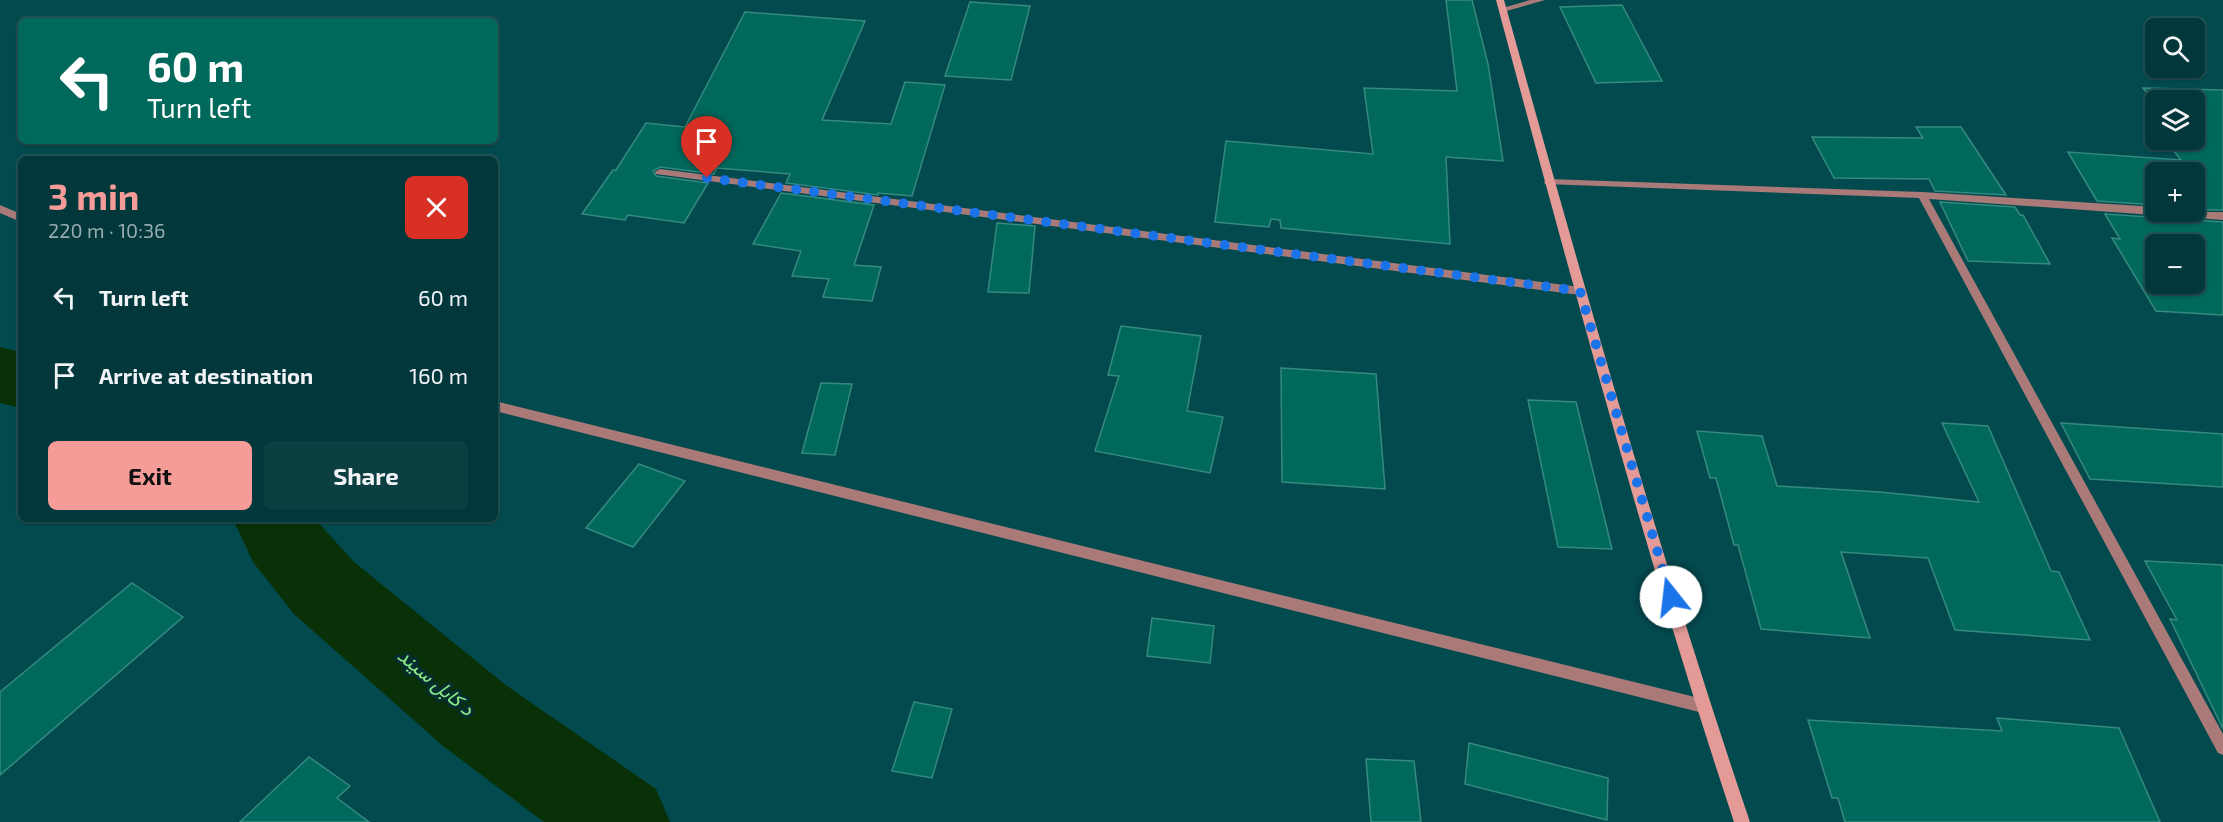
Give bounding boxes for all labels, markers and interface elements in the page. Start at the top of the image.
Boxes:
map controls [2145,18,2205,294]
button: search [2145,18,2205,78]
text: 60 m [147,40,244,90]
icon: left [48,42,126,120]
button: layers [2145,90,2205,150]
text: Turn left [147,91,251,123]
pin [681,116,732,178]
icon: arrive [690,125,723,158]
button: + [2145,162,2205,222]
text: 3 min [48,174,139,217]
button: close [405,176,468,239]
text: 220 m · 10:36 [48,218,165,242]
button: − [2145,234,2205,294]
icon: left [48,281,81,314]
text: Turn left [99,284,188,310]
text: 60 m [418,284,468,310]
icon: arrive [48,359,81,392]
text: Arrive at destination [99,362,313,388]
text: 160 m [409,362,468,388]
button: Exit [48,441,252,510]
button: Share [264,441,468,510]
position arrow [1639,565,1703,629]
water label: د کابل سيند [393,642,480,721]

